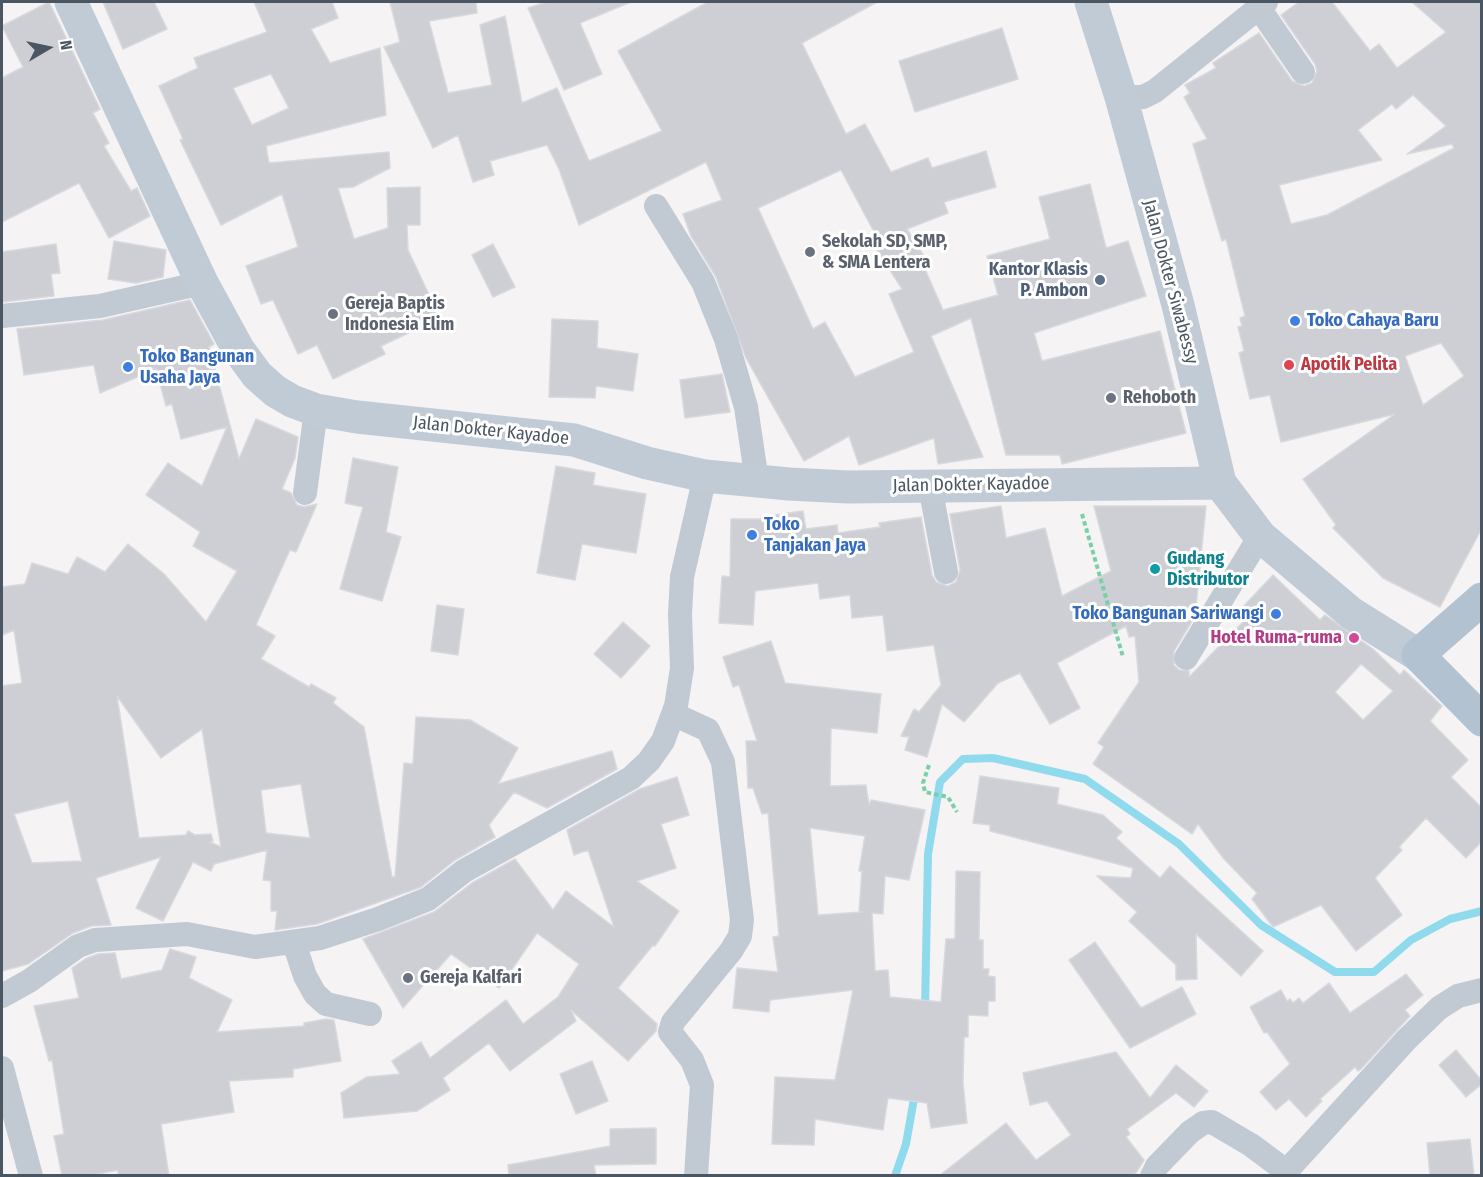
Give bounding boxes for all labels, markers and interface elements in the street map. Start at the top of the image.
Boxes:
north arrow [18,18,78,78]
text: N [56,39,76,51]
street label: Jalan Dokter Siwabessy [1138,197,1202,367]
place label: Sekolah SD, SMP, & SMA Lentera [822,231,947,274]
marker: Sekolah SD, SMP, & SMA Lentera [803,245,817,259]
place label: Kantor Klasis P. Ambon [989,259,1088,302]
marker: Kantor Klasis P. Ambon [1093,273,1107,287]
place label: Gereja Baptis Indonesia Elim [345,293,454,336]
marker: Gereja Baptis Indonesia Elim [326,307,340,321]
place label: Toko Cahaya Baru [1307,310,1439,332]
marker: Toko Cahaya Baru [1288,314,1302,328]
place label: Toko Bangunan Usaha Jaya [140,346,254,388]
place label: Apotik Pelita [1301,354,1397,376]
marker: Apotik Pelita [1282,358,1296,372]
marker: Toko Bangunan Usaha Jaya [121,360,135,374]
place label: Rehoboth [1123,387,1196,409]
marker: Rehoboth [1104,391,1118,405]
street label: Jalan Dokter Kayadoe [412,412,570,450]
street label: Jalan Dokter Kayadoe [893,473,1049,497]
place label: Toko Tanjakan Jaya [764,514,866,556]
marker: Toko Tanjakan Jaya [745,528,759,542]
place label: Gudang Distributor [1167,548,1249,590]
marker: Gudang Distributor [1148,562,1162,576]
place label: Toko Bangunan Sariwangi [1073,603,1264,625]
marker: Toko Bangunan Sariwangi [1269,607,1283,621]
place label: Hotel Ruma-ruma [1210,627,1342,649]
marker: Hotel Ruma-ruma [1347,631,1361,645]
place label: Gereja Kalfari [420,967,522,989]
marker: Gereja Kalfari [401,971,415,985]

